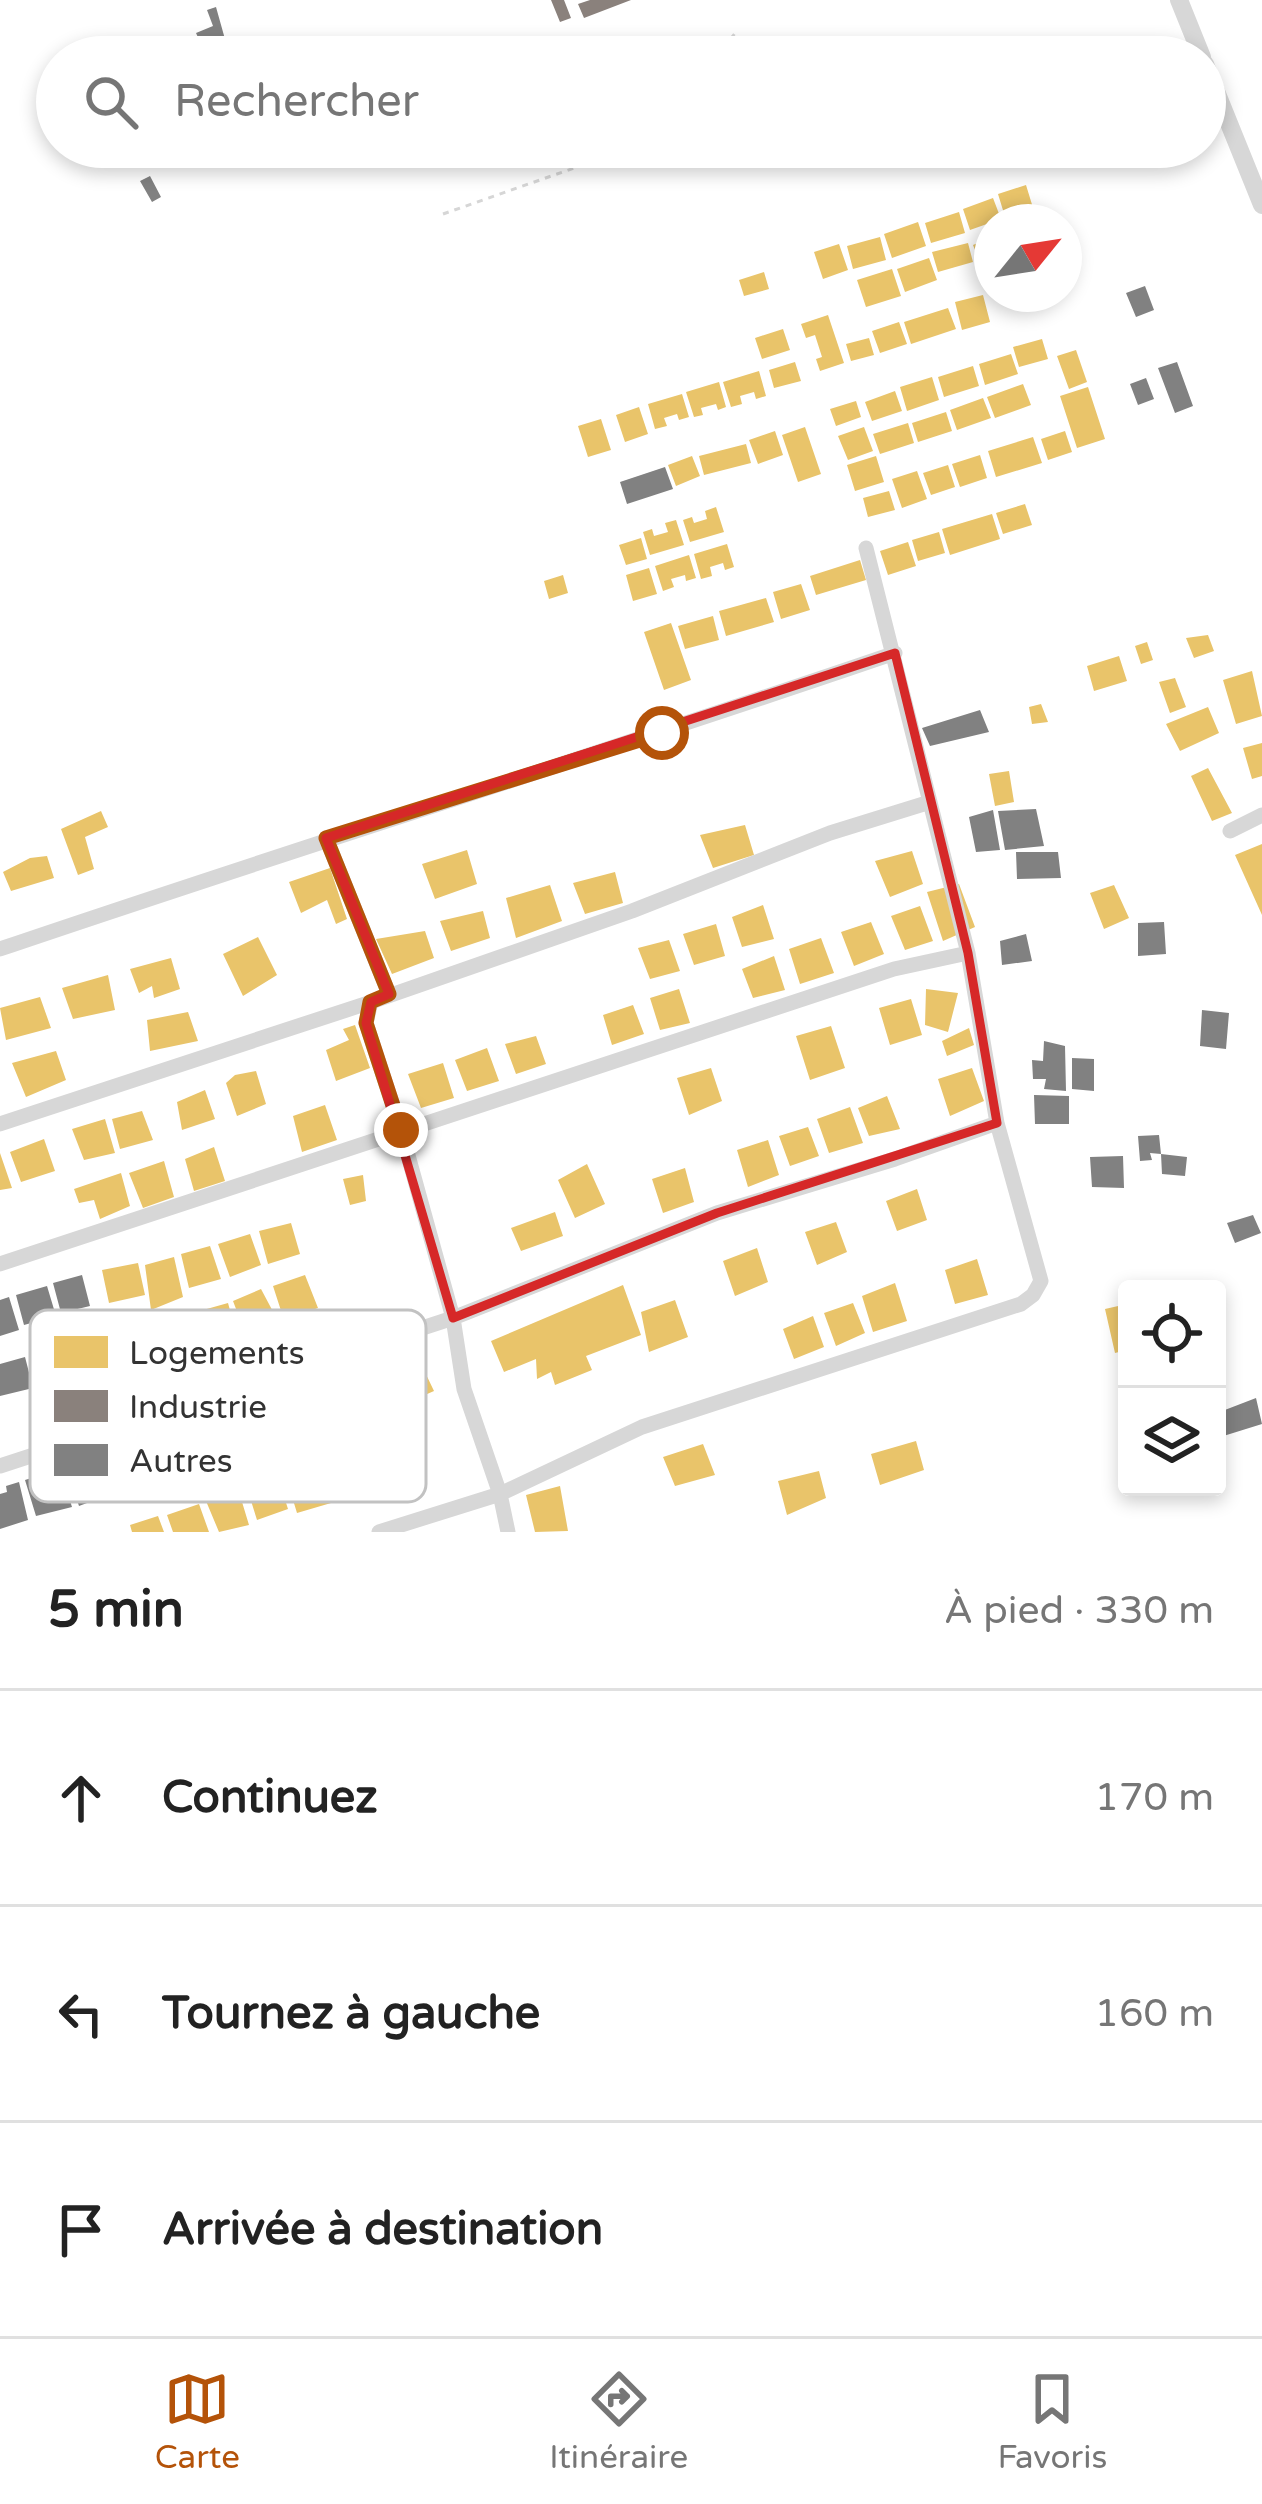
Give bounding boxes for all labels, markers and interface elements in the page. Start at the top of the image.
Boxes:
search box [36,36,1226,168]
icon: search [78,69,144,135]
text: Rechercher [174,75,419,129]
north arrow [974,204,1082,312]
route start [635,706,689,760]
route end [374,1103,428,1157]
map controls [1118,1280,1226,1496]
button: locate [1118,1280,1226,1388]
legend [30,1310,426,1502]
text: Logements [129,1334,305,1373]
text: Industrie [129,1388,267,1427]
button: layers [1118,1388,1226,1496]
text: Autres [129,1442,233,1481]
text: 5 min [48,1579,184,1641]
text: À pied · 330 m [944,1587,1214,1634]
icon: ahead [48,1765,114,1831]
text: Continuez [162,1771,378,1825]
text: 170 m [1095,1774,1214,1821]
icon: left [48,1981,114,2047]
text: Tournez à gauche [162,1987,540,2041]
text: 160 m [1095,1990,1214,2037]
icon: arrive [48,2197,114,2263]
text: Arrivée à destination [162,2203,603,2257]
tab: Carte [155,2366,240,2477]
tab: Itinéraire [549,2366,688,2477]
tab: Favoris [997,2366,1107,2477]

